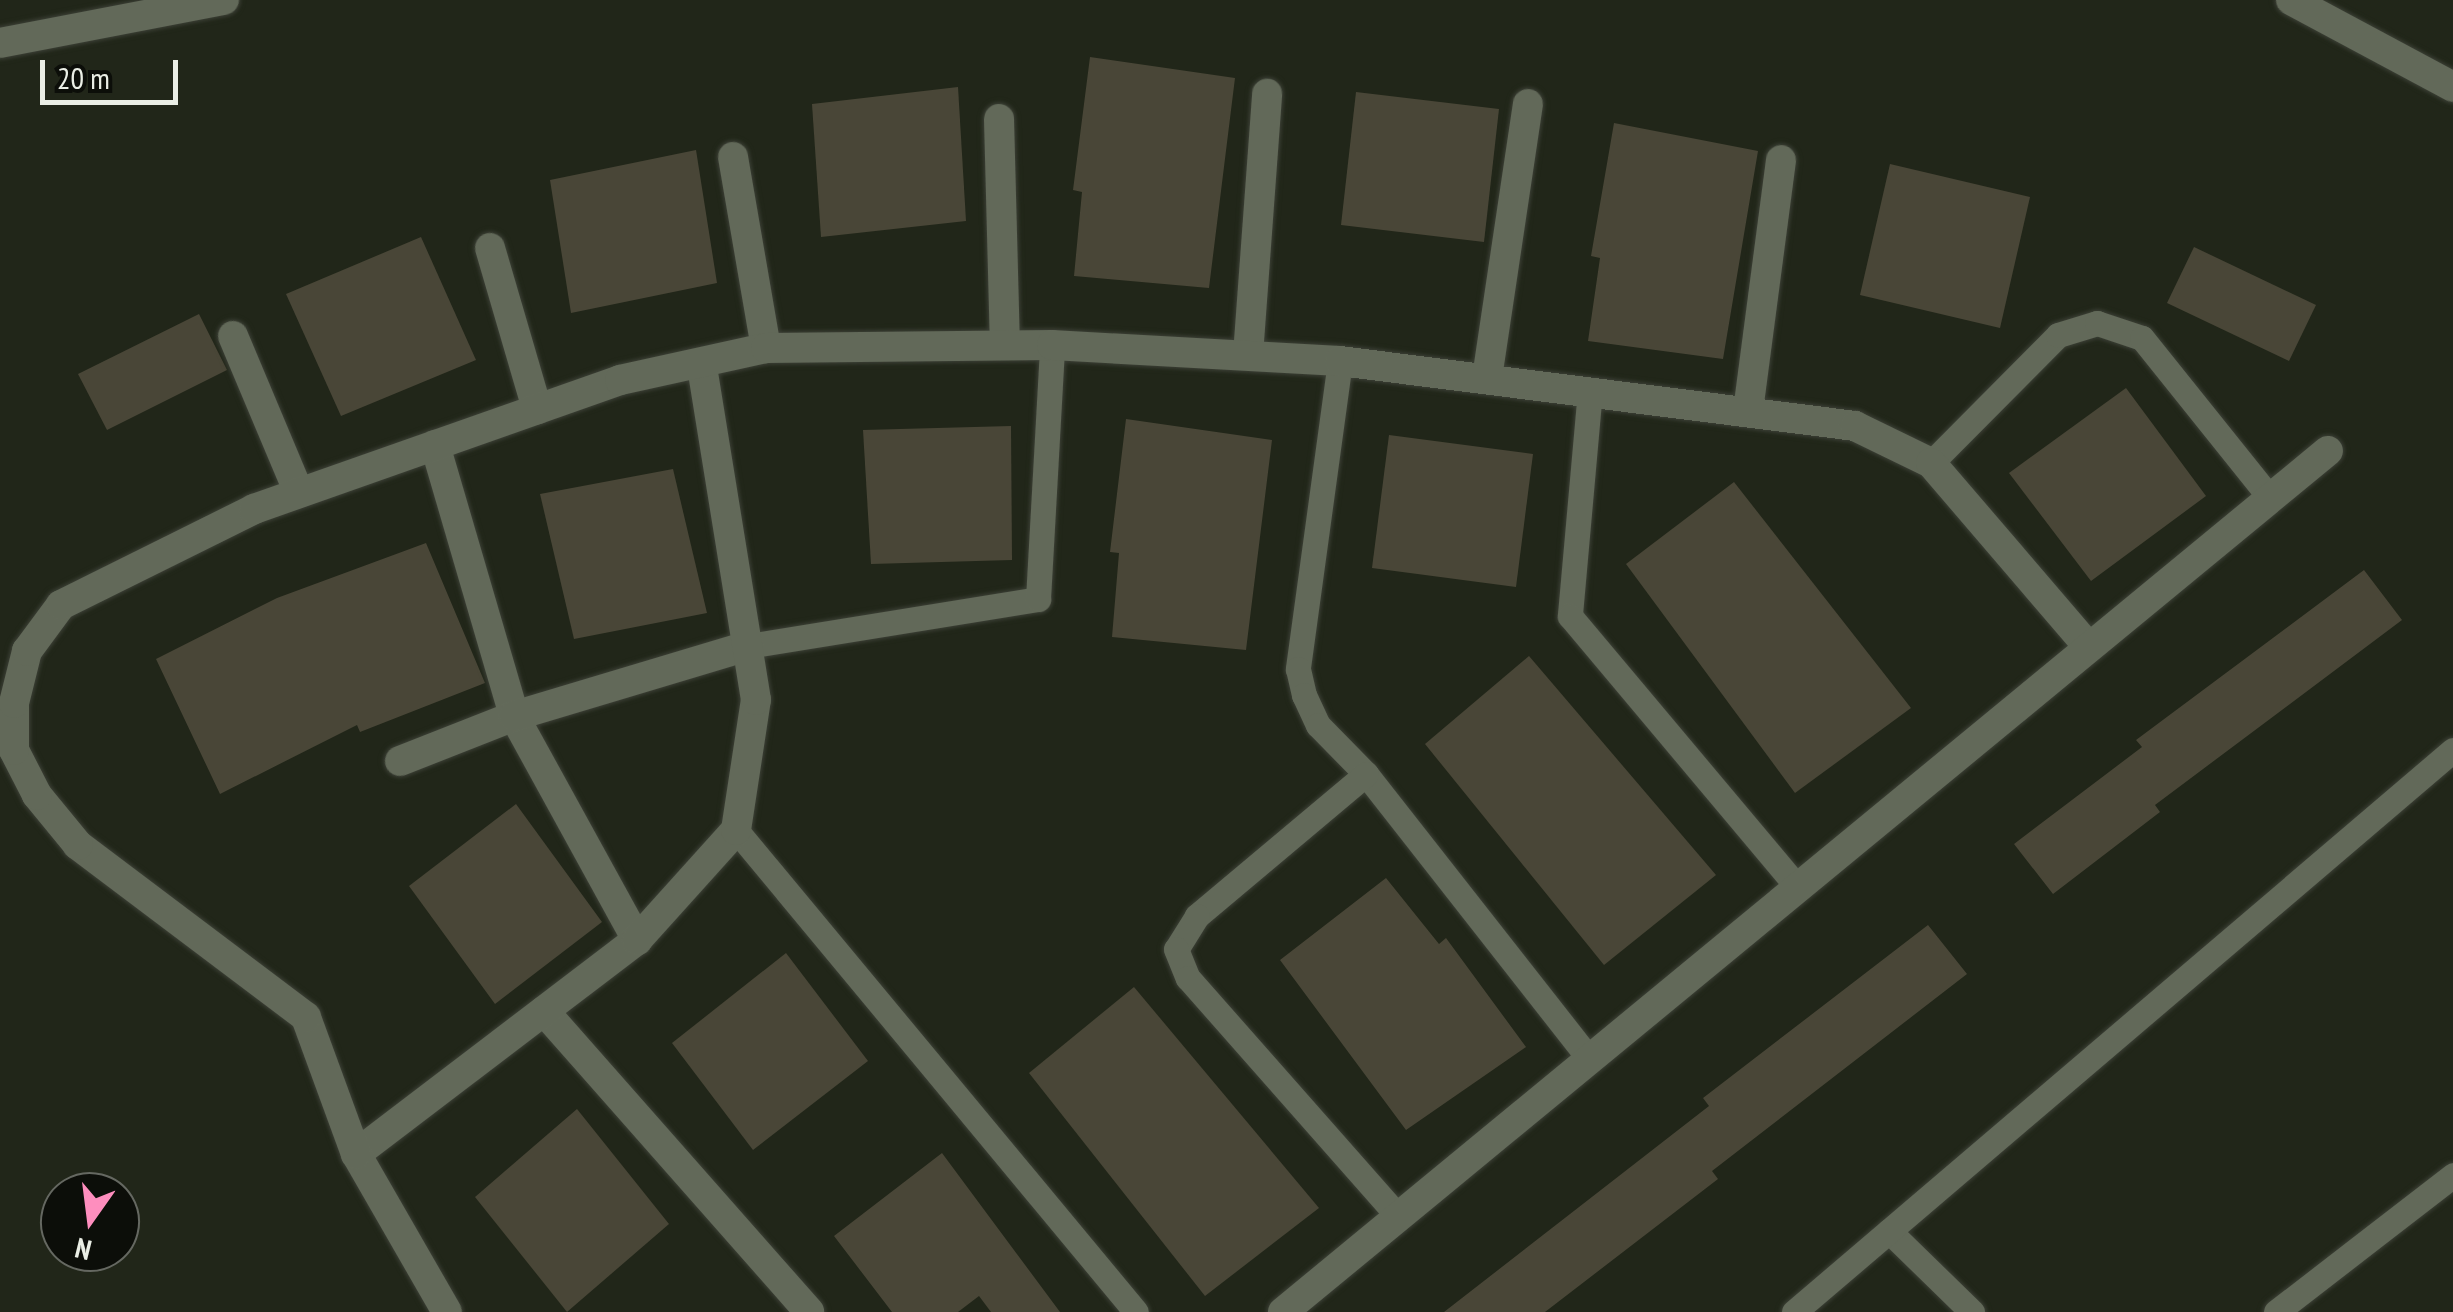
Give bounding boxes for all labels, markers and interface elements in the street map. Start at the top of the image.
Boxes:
scale bar [45,40,182,102]
text: 20 m [57,58,110,97]
north arrow [40,1172,140,1272]
text: N [71,1230,95,1269]

